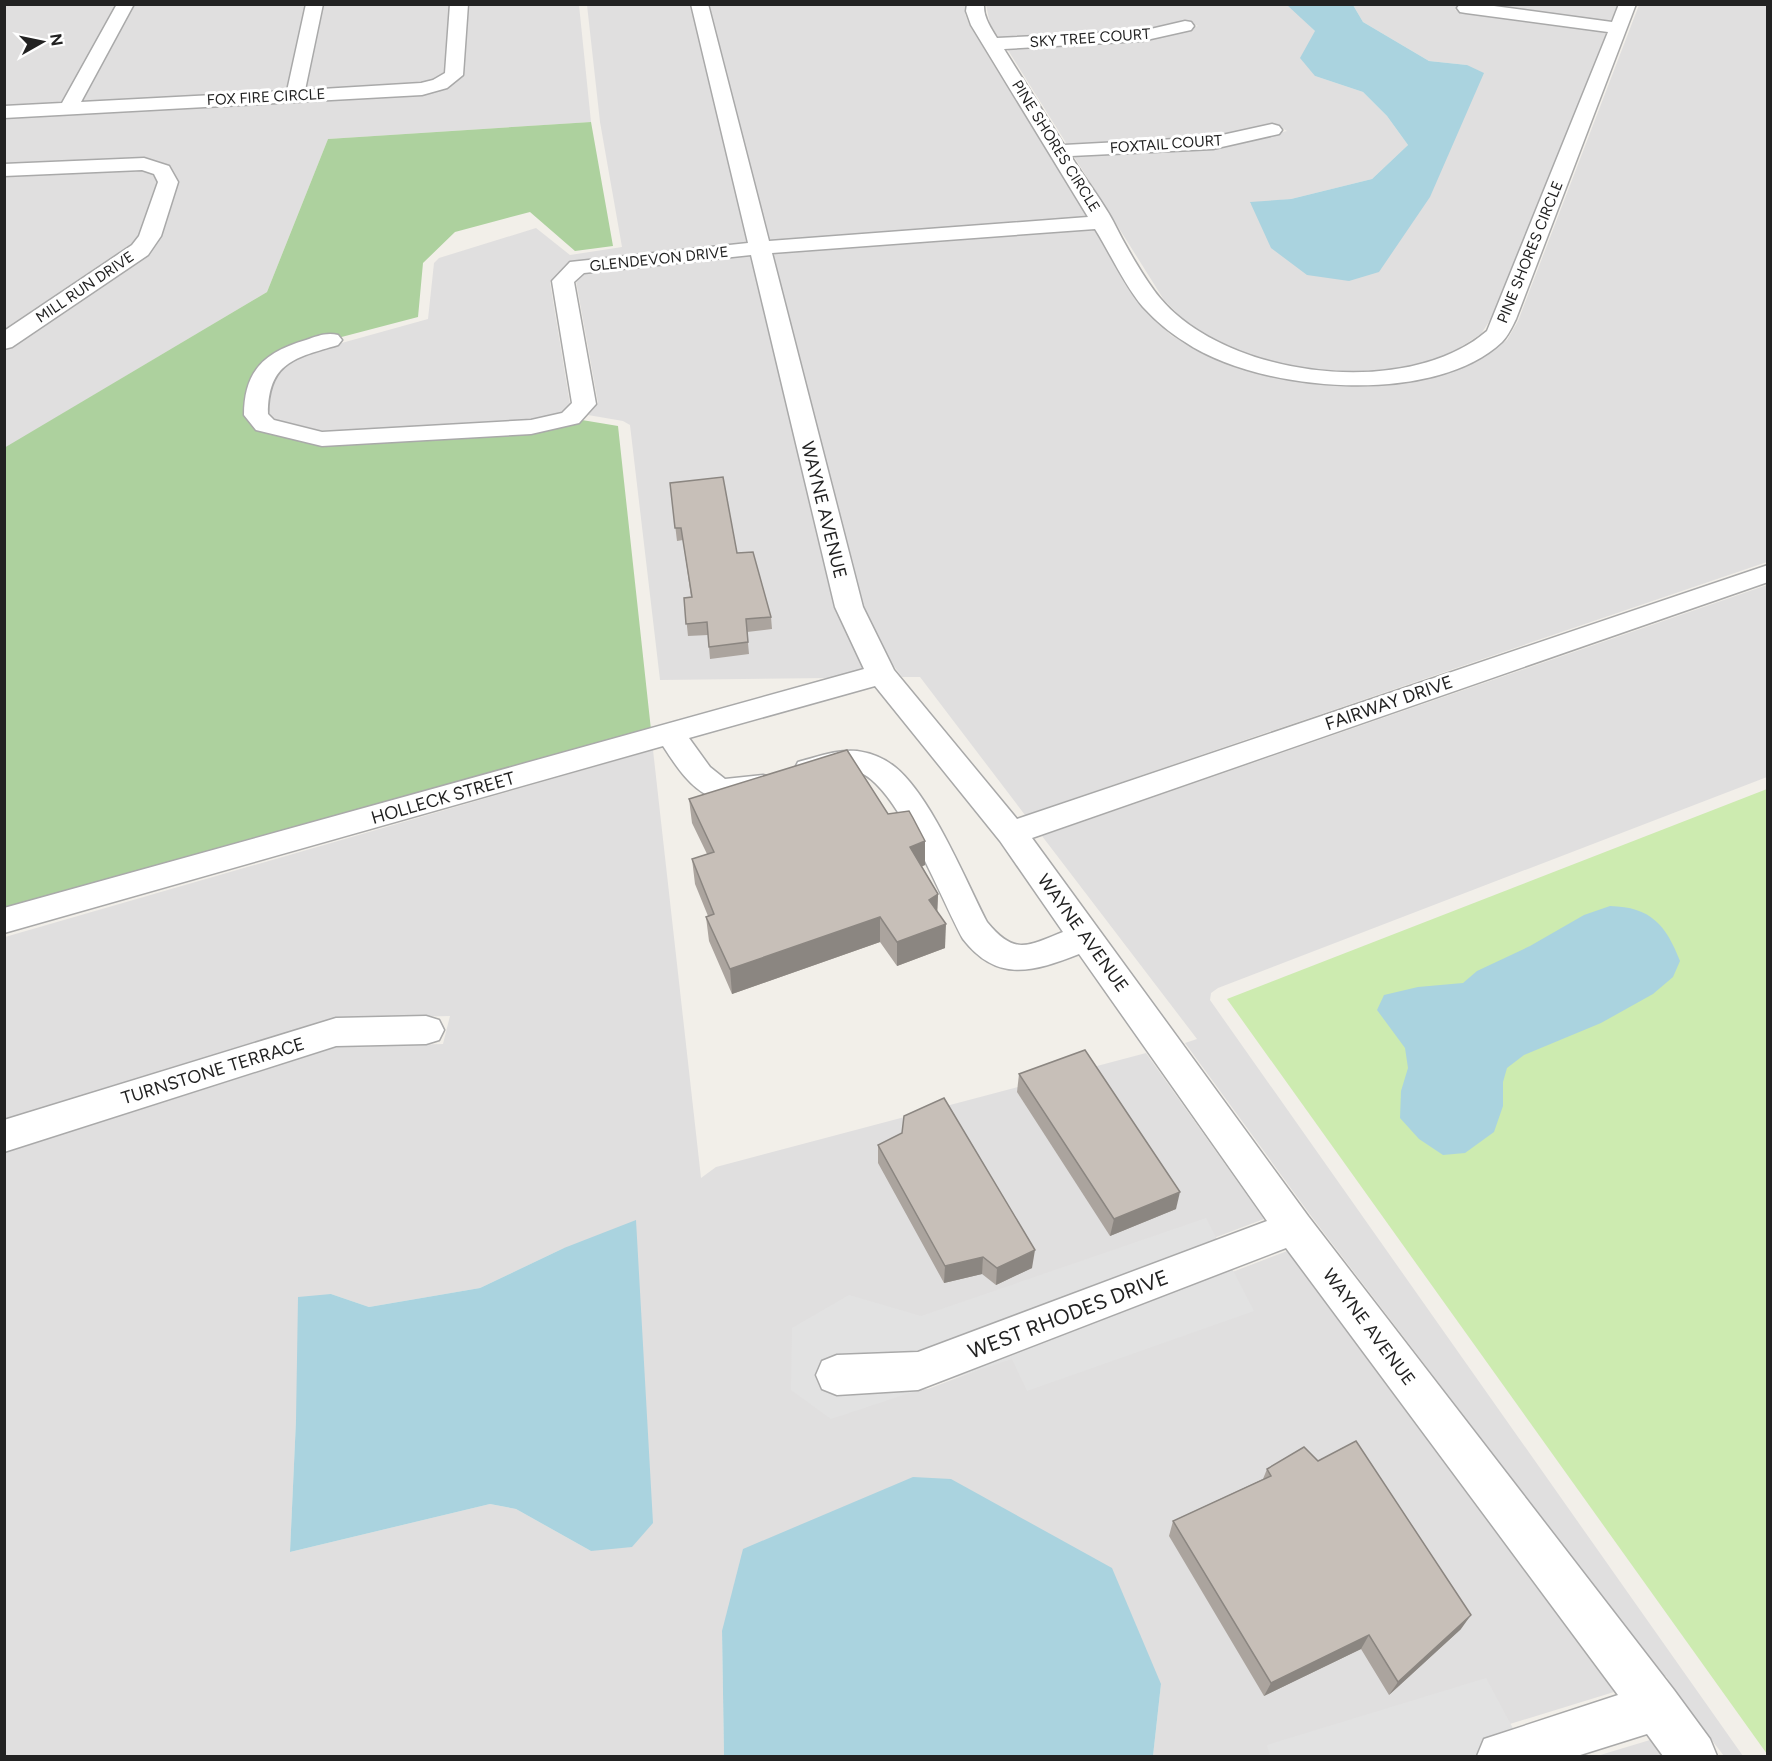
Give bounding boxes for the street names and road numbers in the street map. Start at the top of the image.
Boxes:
street label: SKY TREE COURT [1029,25,1152,51]
street label: PINE SHORES CIRCLE [1008,77,1104,215]
street label: FOX FIRE CIRCLE [206,85,326,109]
street label: FOXTAIL COURT [1109,131,1224,157]
street label: PINE SHORES CIRCLE [1493,178,1567,326]
street label: GLENDEVON DRIVE [589,243,729,275]
street label: MILL RUN DRIVE [33,248,137,326]
street label: WAYNE AVENUE [796,439,852,581]
street label: FAIRWAY DRIVE [1322,671,1456,735]
street label: HOLLECK STREET [368,767,518,829]
street label: WAYNE AVENUE [1033,870,1133,996]
street label: TURNSTONE TERRACE [119,1033,307,1109]
street label: WEST RHODES DRIVE [964,1264,1172,1364]
street label: WAYNE AVENUE [1318,1264,1420,1390]

